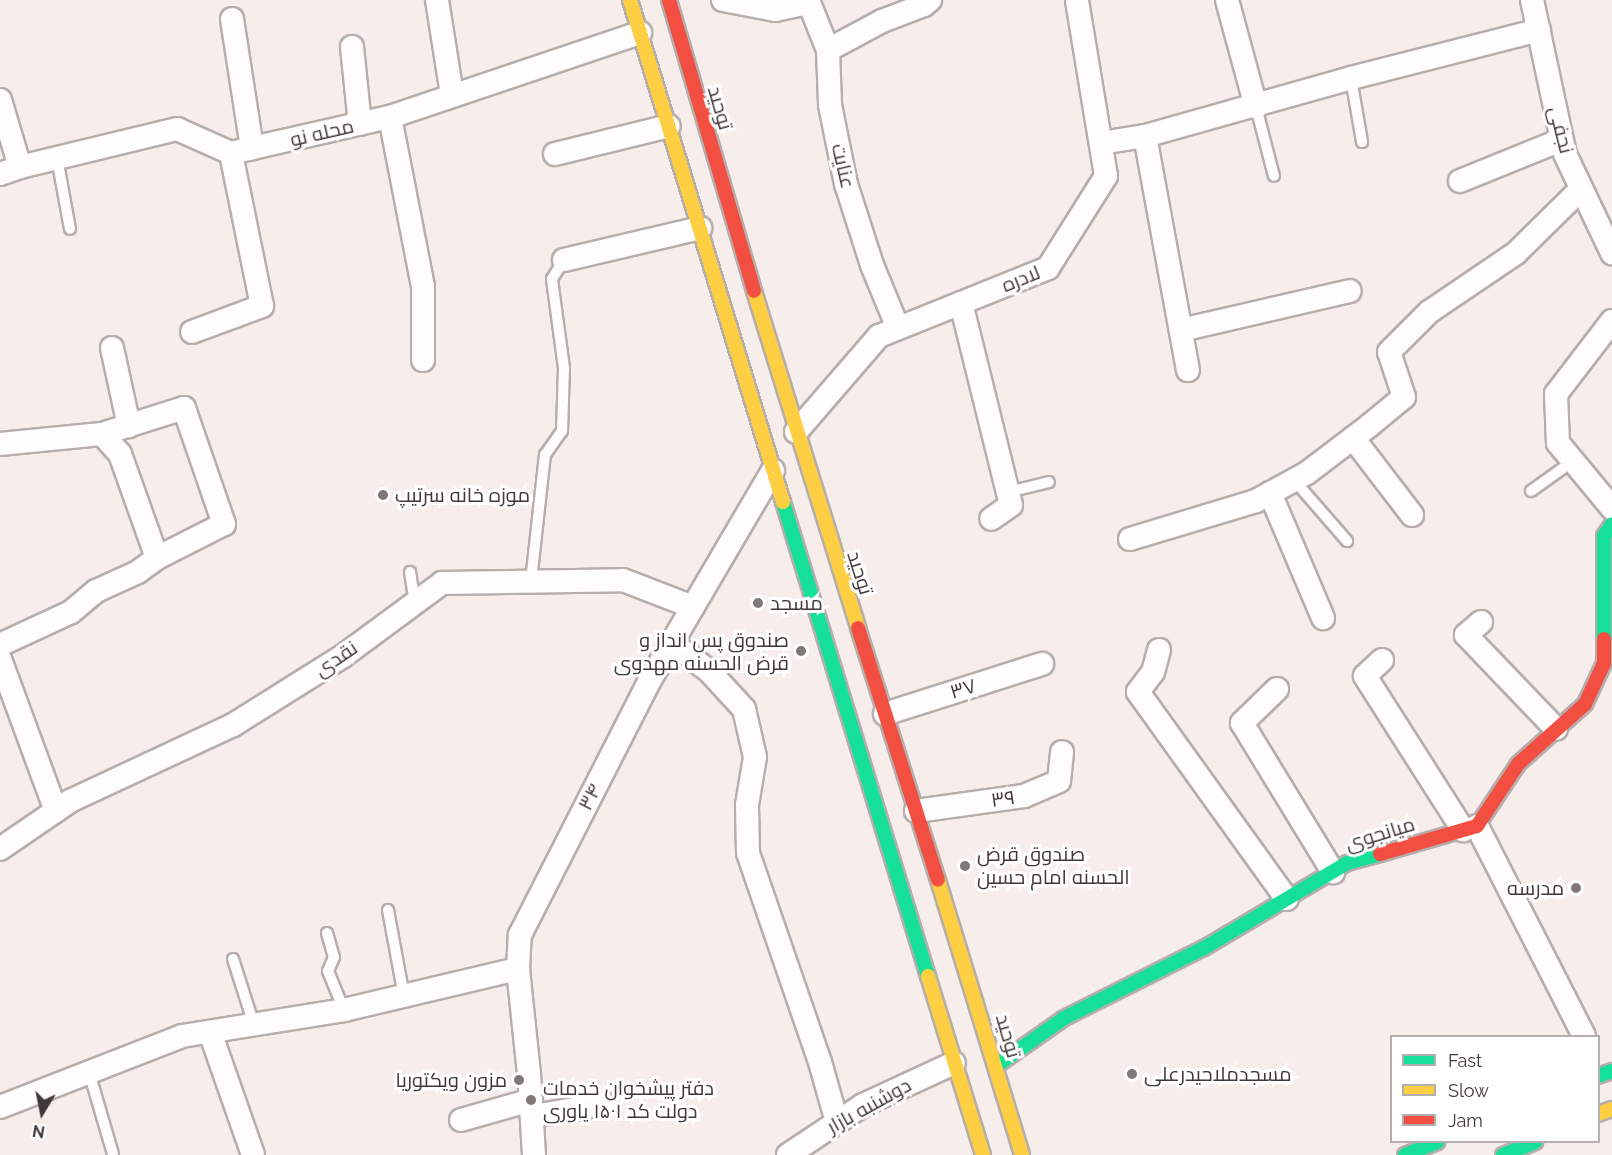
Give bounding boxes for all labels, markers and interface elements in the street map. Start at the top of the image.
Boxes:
street label: توحید [702,83,738,133]
street label: نجفی [1544,104,1578,156]
street label: محله نو [288,114,356,152]
street label: عنایت [826,141,860,191]
street label: لادره [998,260,1044,298]
place label: موزه خانه سرتیپ [395,483,530,507]
marker: موزه خانه سرتیپ [376,488,390,502]
street label: توحید [842,548,878,598]
place label: مسجد [770,591,823,615]
marker: مسجد [751,596,765,610]
place label: صندوق پس انداز و قرض الحسنه مهدوی [614,628,789,675]
street label: نقدی [310,636,362,682]
marker: صندوق پس انداز و قرض الحسنه مهدوی [794,644,808,658]
street label: ۳۷ [947,674,979,704]
street label: ۳۴ [573,780,607,814]
street label: ۳۹ [989,785,1017,813]
street label: میانجوی [1342,812,1418,856]
place label: صندوق قرض الحسنه امام حسین [977,843,1130,890]
marker: صندوق قرض الحسنه امام حسین [958,859,972,873]
place label: مدرسه [1507,876,1564,900]
marker: مدرسه [1569,881,1583,895]
street label: توحید [990,1011,1026,1061]
legend [1390,1035,1600,1143]
text: Fast [1448,1050,1482,1071]
place label: مسجدملاحیدرعلی [1144,1062,1292,1086]
marker: مسجدملاحیدرعلی [1125,1067,1139,1081]
place label: مزون ویکتوریا [396,1068,507,1092]
marker: مزون ویکتوریا [512,1073,526,1087]
street label: دوشنبه بازار [823,1073,915,1139]
place label: دفتر پیشخوان خدمات دولت کد ۱۵۰۱ یاوری [543,1076,714,1123]
text: Slow [1448,1080,1489,1101]
north arrow [12,1083,72,1143]
marker: دفتر پیشخوان خدمات دولت کد ۱۵۰۱ یاوری [524,1093,538,1107]
text: Jam [1448,1110,1483,1131]
text: N [31,1121,46,1142]

